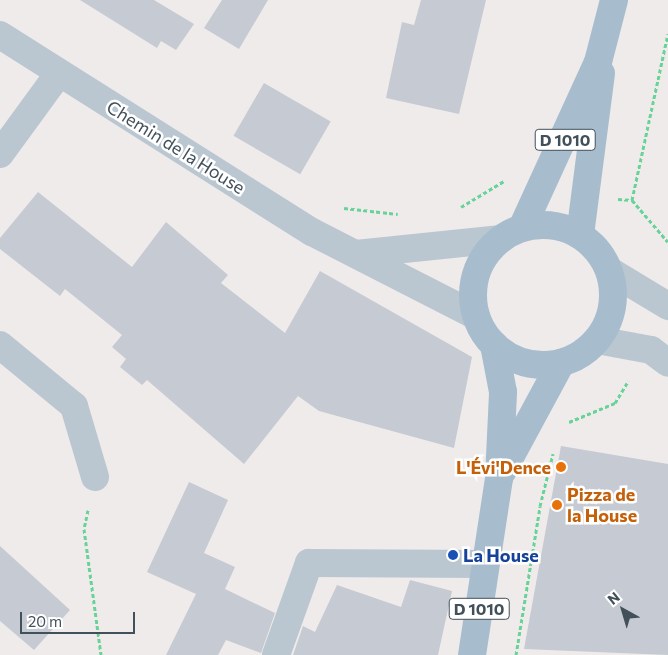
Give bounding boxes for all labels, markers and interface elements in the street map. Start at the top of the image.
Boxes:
street label: Chemin de la House [103,96,249,198]
road number: D 1010 [534,126,596,154]
place label: L'Évi'Dence [456,456,551,478]
marker: L'Évi'Dence [555,461,567,473]
place label: Pizza de la House [567,484,637,526]
marker: Pizza de la House [551,499,563,511]
place label: La House [463,544,539,566]
marker: La House [447,549,459,561]
north arrow [598,585,648,635]
text: N [604,588,623,608]
road number: D 1010 [448,596,510,622]
scale bar [22,602,138,634]
text: 20 m [28,612,62,630]

